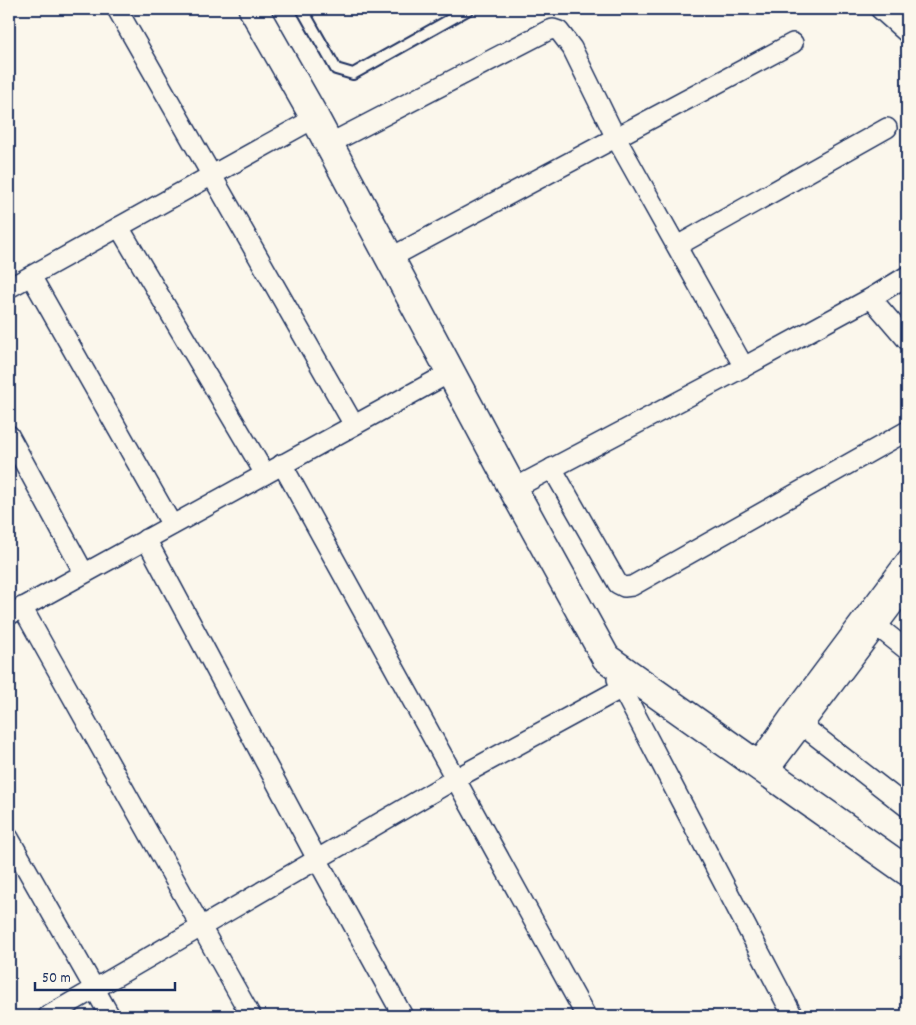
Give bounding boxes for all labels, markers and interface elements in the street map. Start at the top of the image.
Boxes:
scale bar [35,960,175,992]
text: 50 m [42,968,71,990]

